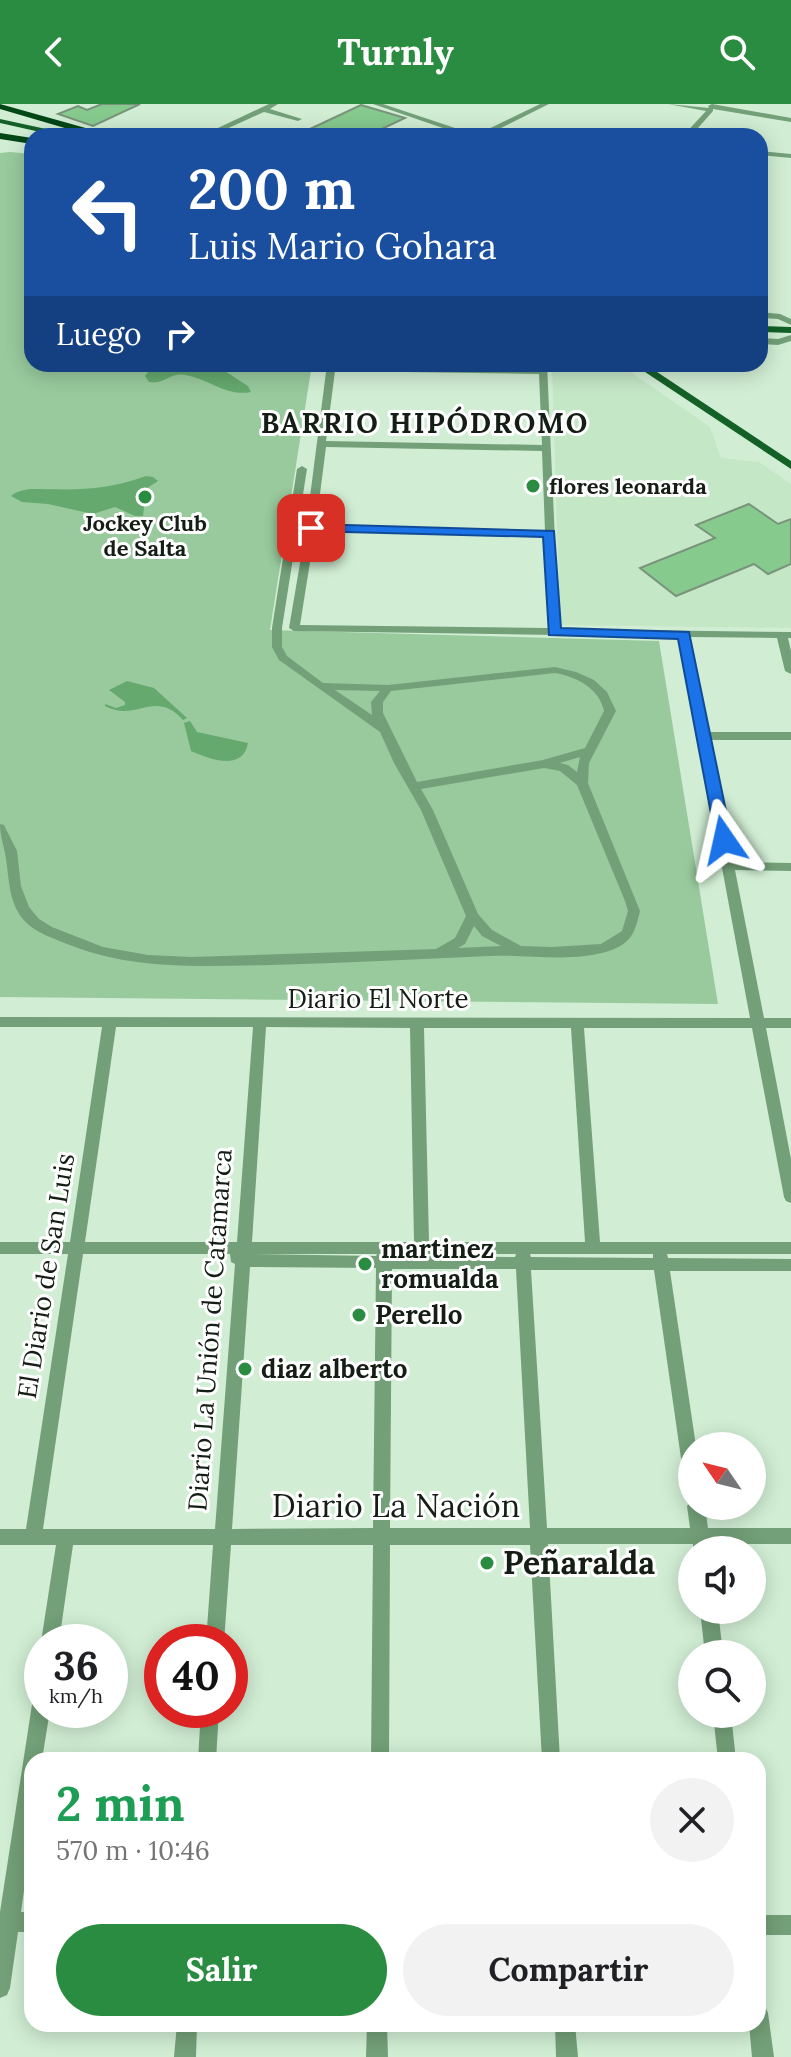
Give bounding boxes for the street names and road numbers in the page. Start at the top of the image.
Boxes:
street label: Diario El Norte [287,982,469,1015]
street label: Diario La Unión de Catamarca [180,1148,239,1512]
street label: El Diario de San Luis [10,1151,81,1401]
street label: Diario La Nación [272,1485,520,1526]

